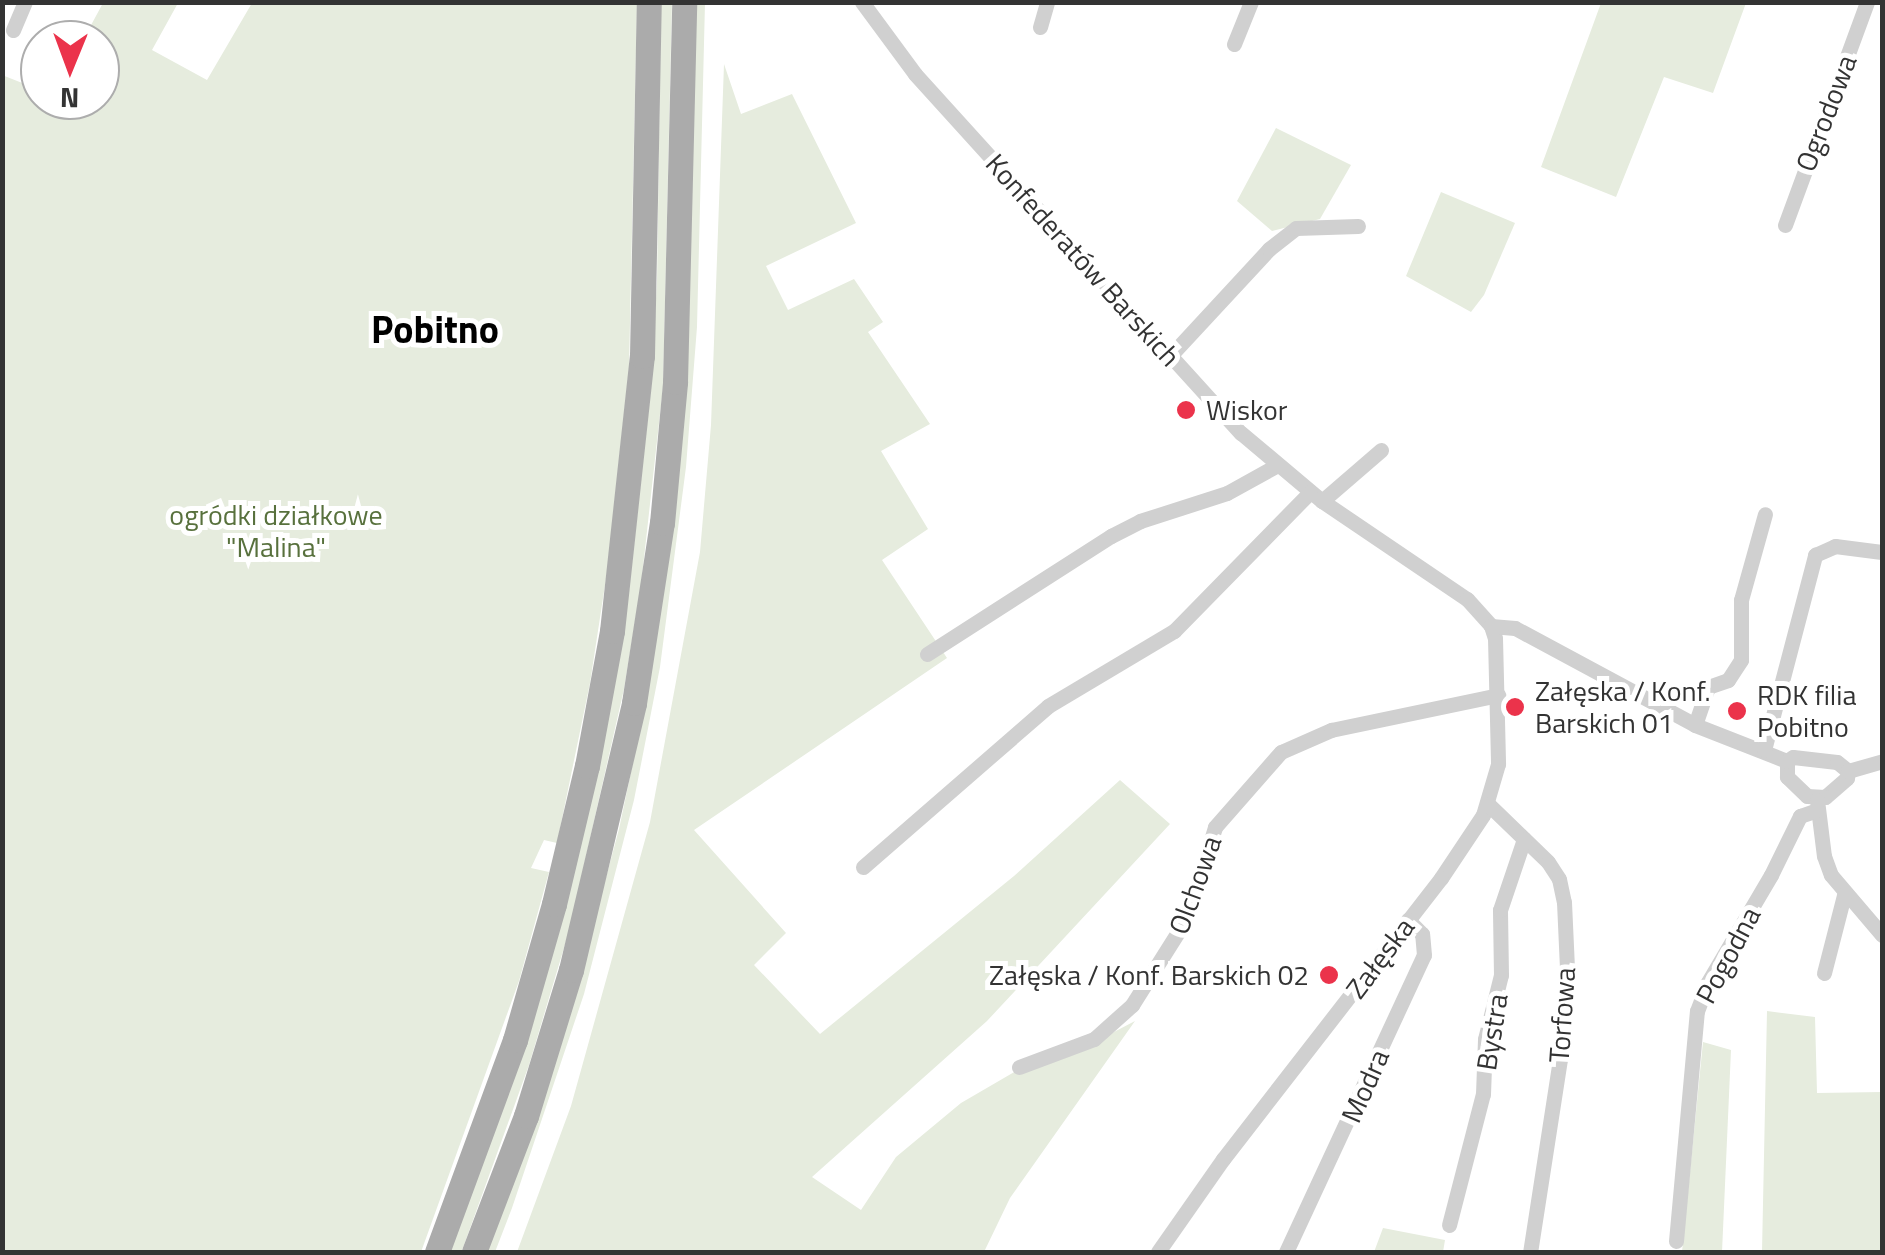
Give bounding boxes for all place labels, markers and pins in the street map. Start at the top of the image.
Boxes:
place label: Wiskor [1206,393,1287,427]
marker: Wiskor [1175,399,1197,421]
place label: Załęska / Konf. Barskich 01 [1535,674,1711,740]
place label: RDK filia Pobitno [1757,678,1856,744]
marker: Załęska / Konf. Barskich 01 [1504,696,1526,718]
marker: RDK filia Pobitno [1726,700,1748,722]
place label: Załęska / Konf. Barskich 02 [989,958,1309,992]
marker: Załęska / Konf. Barskich 02 [1318,964,1340,986]

